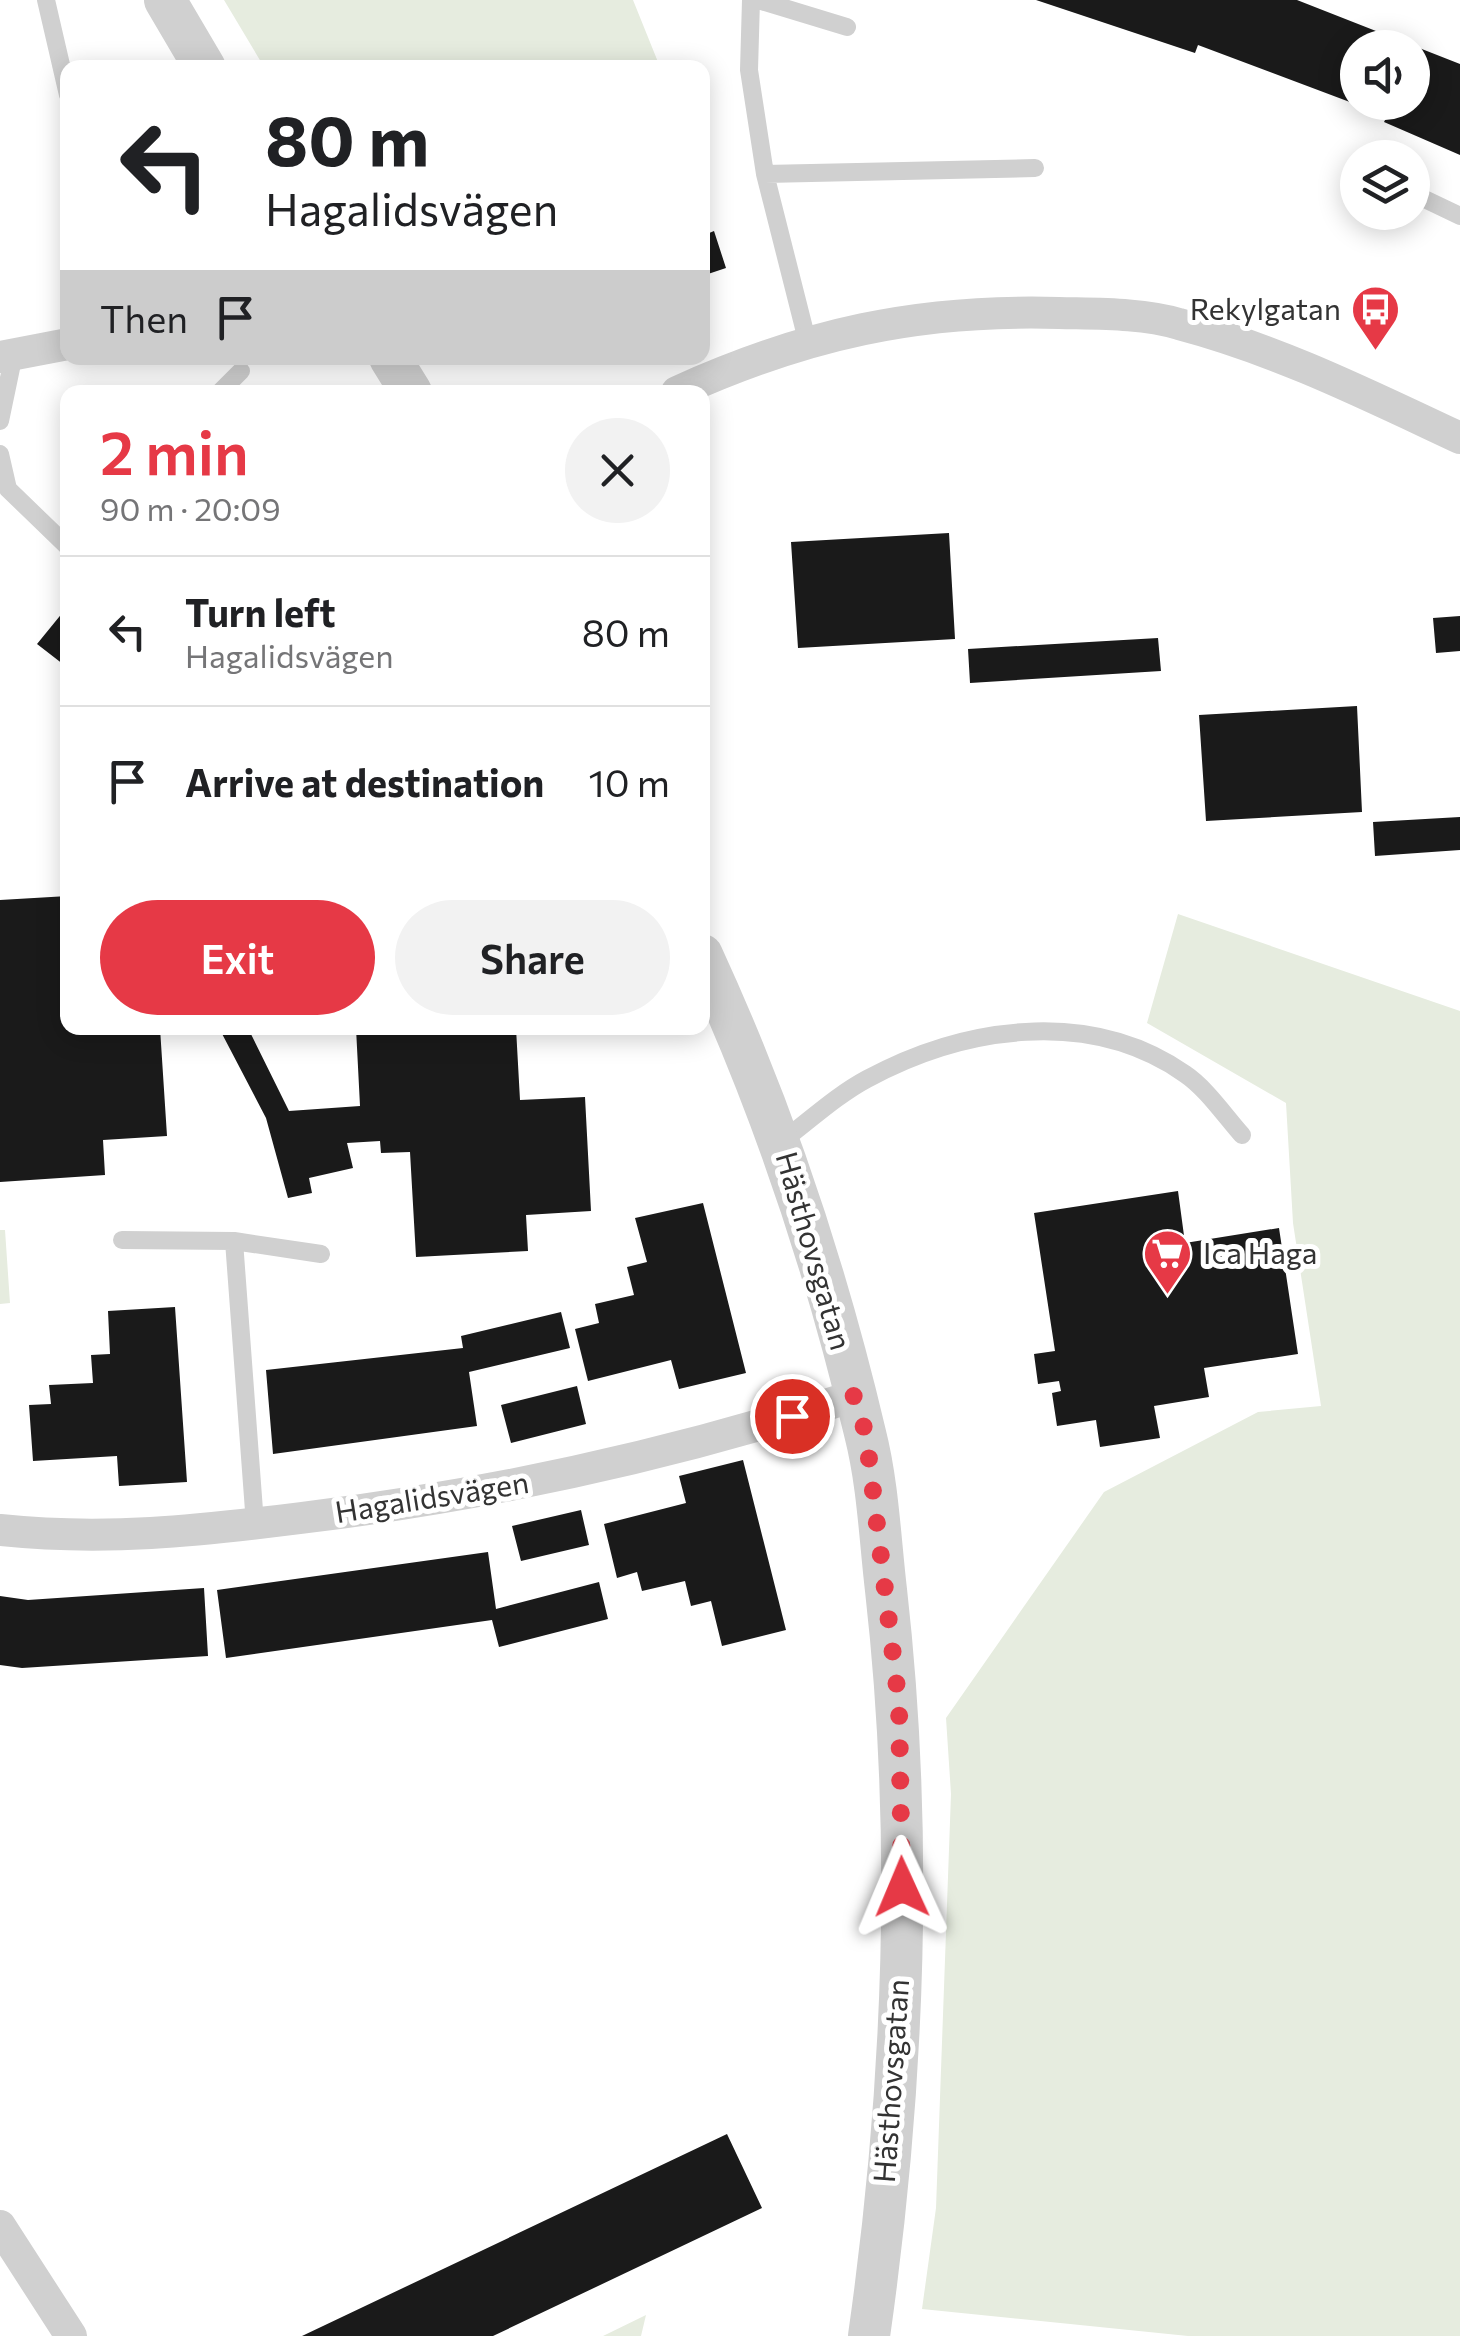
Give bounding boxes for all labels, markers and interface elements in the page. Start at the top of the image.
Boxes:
map controls [1340,30,1430,230]
button: sound [1340,30,1430,120]
text: 80 m [265,95,429,180]
icon: left [100,100,230,230]
button: layers [1340,140,1430,230]
text: Hagalidsvägen [265,180,558,235]
bus stop icon: Rekylgatan [1350,284,1402,352]
place label: Rekylgatan [1190,289,1341,326]
icon: arrive [208,290,263,345]
text: Then [100,294,188,341]
text: 2 min [100,414,249,487]
button: close [565,418,670,523]
text: 90 m · 20:09 [100,488,281,528]
text: Turn left [185,588,336,635]
icon: left [100,604,155,659]
text: 80 m [582,608,670,655]
text: Hagalidsvägen [185,635,394,675]
icon: arrive [100,754,155,809]
text: Arrive at destination [185,758,544,805]
text: 10 m [589,758,670,805]
button: Exit [100,900,375,1015]
button: Share [395,900,670,1015]
street label: Hästhovsgatan [769,1147,861,1354]
supermarket icon: Ica Haga [1142,1228,1194,1296]
place label: Ica Haga [1203,1233,1318,1270]
pin [750,1374,835,1459]
icon: arrive [765,1389,820,1444]
street label: Hagalidsvägen [332,1462,531,1529]
position arrow [850,1835,954,1939]
street label: Hästhovsgatan [864,1978,915,2184]

